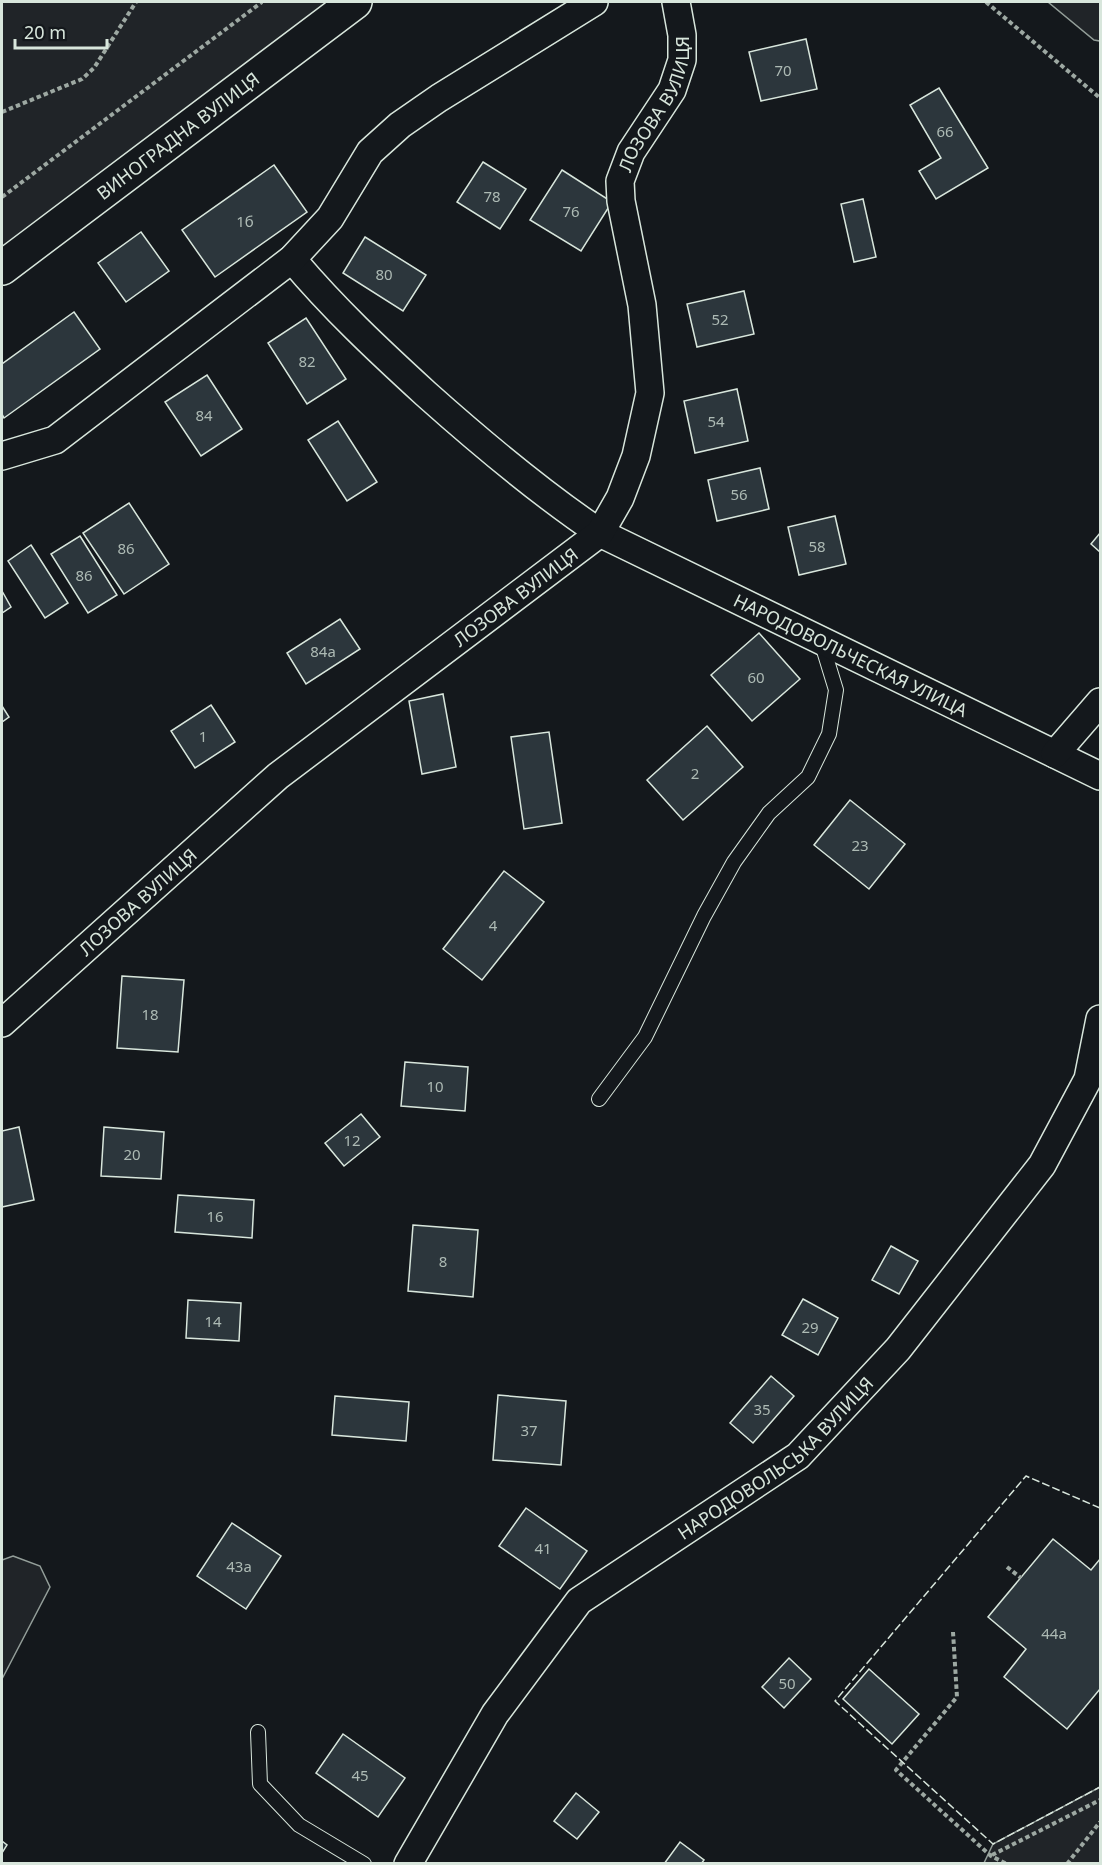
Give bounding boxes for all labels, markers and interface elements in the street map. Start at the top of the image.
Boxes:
scale bar [15,12,106,50]
text: 20 m [24,20,66,44]
street label: ЛОЗОВА ВУЛИЦЯ [613,36,694,175]
house number: 70 [774,60,792,80]
street label: ВИНОГРАДНА ВУЛИЦЯ [91,66,264,205]
house number: 66 [936,121,954,141]
house number: 78 [483,186,501,206]
house number: 76 [562,201,580,221]
house number: 1б [236,211,254,231]
house number: 80 [375,264,393,284]
house number: 52 [711,309,729,329]
house number: 82 [298,351,316,371]
house number: 84 [195,405,213,425]
house number: 54 [707,411,725,431]
house number: 56 [730,484,748,504]
house number: 58 [808,536,826,556]
house number: 86 [117,538,135,558]
street label: ЛОЗОВА ВУЛИЦЯ [448,542,583,652]
house number: 86 [75,565,93,585]
street label: НАРОДОВОЛЬЧЕСКАЯ УЛИЦА [730,588,972,722]
house number: 84а [310,641,336,661]
house number: 60 [747,667,765,687]
house number: 1 [199,726,207,746]
house number: 2 [691,763,699,783]
house number: 23 [851,835,869,855]
street label: ЛОЗОВА ВУЛИЦЯ [74,843,202,961]
house number: 4 [489,915,498,935]
house number: 18 [141,1004,159,1024]
house number: 10 [426,1076,444,1096]
house number: 12 [343,1130,361,1150]
house number: 20 [123,1144,141,1164]
house number: 16 [206,1206,224,1226]
house number: 8 [439,1251,447,1271]
house number: 14 [204,1311,222,1331]
house number: 29 [801,1317,819,1337]
street label: НАРОДОВОЛЬСЬКА ВУЛИЦЯ [673,1371,878,1545]
house number: 35 [753,1399,771,1419]
house number: 37 [520,1420,538,1440]
house number: 41 [534,1538,552,1558]
house number: 43а [226,1556,252,1576]
house number: 44а [1041,1623,1067,1643]
house number: 50 [778,1673,796,1693]
house number: 45 [351,1765,369,1785]

